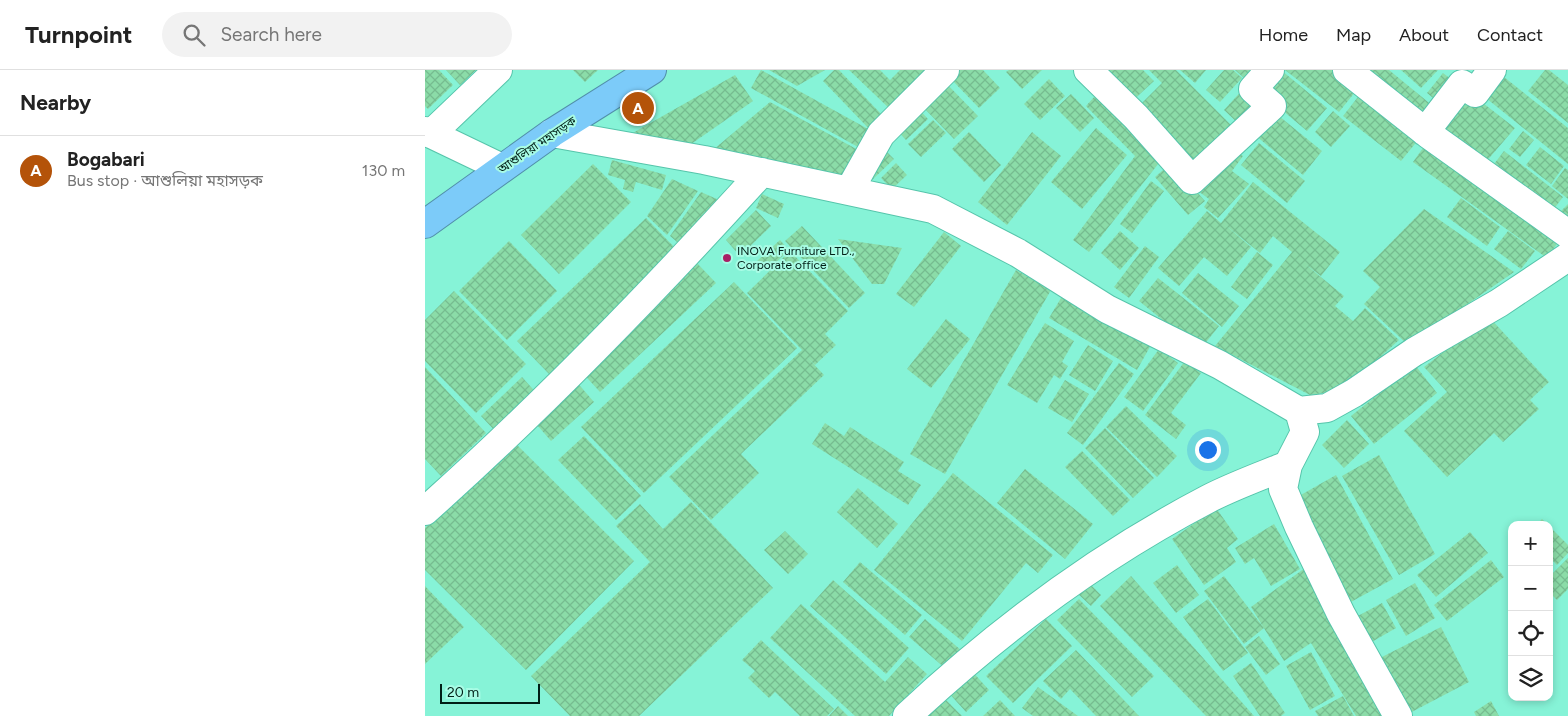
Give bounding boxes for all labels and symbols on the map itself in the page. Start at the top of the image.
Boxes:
pin: A [622,89,654,127]
street label: আশুলিয়া মহাসড়ক [494,113,579,177]
place label: INOVA Furniture LTD., Corporate office [737,244,855,272]
marker: INOVA Furniture LTD., Corporate office [721,252,733,264]
your location [1195,437,1221,463]
scale bar [440,681,540,704]

